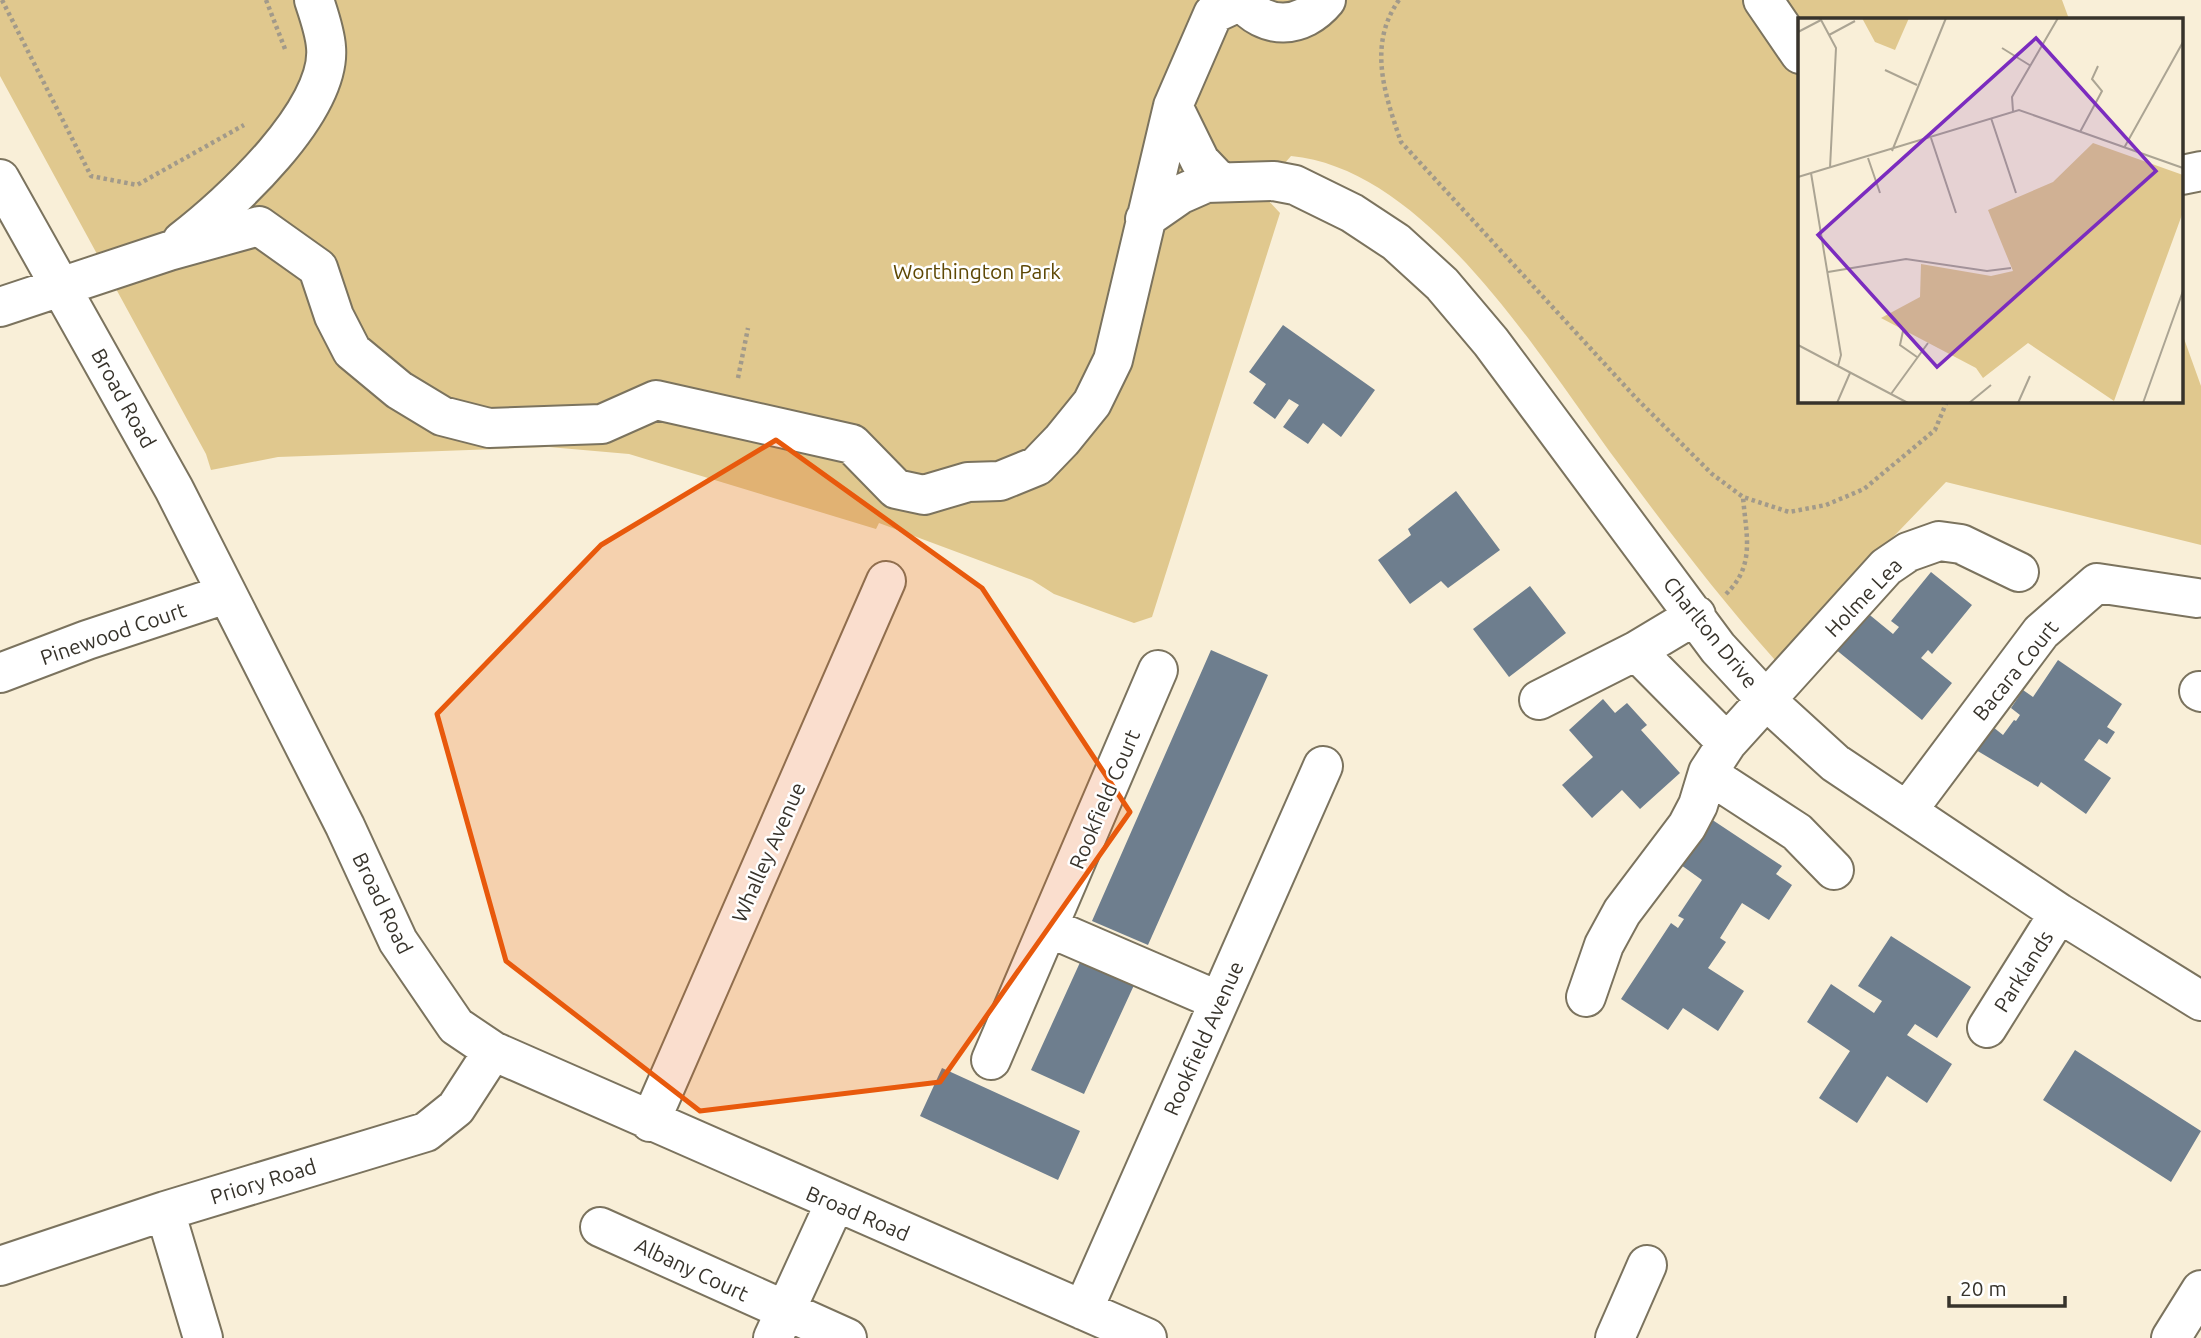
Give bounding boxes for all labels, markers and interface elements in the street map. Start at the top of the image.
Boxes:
inset map [1798,18,2184,402]
park label: Worthington Park [893,259,1061,283]
street label: Broad Road [87,344,161,452]
street label: Holme Lea [1820,553,1906,641]
street label: Charlton Drive [1659,572,1763,692]
street label: Pinewood Court [37,597,189,669]
street label: Bacara Court [1967,615,2063,725]
street label: Rookfield Court [1064,726,1144,872]
street label: Whalley Avenue [726,778,810,926]
street label: Broad Road [348,848,418,958]
street label: Parklands [1989,926,2057,1016]
street label: Rookfield Avenue [1158,957,1248,1119]
street label: Priory Road [207,1153,319,1209]
street label: Broad Road [803,1180,913,1246]
street label: Albany Court [631,1232,753,1306]
scale bar [1949,1264,2064,1308]
text: 20 m [1960,1276,2007,1300]

